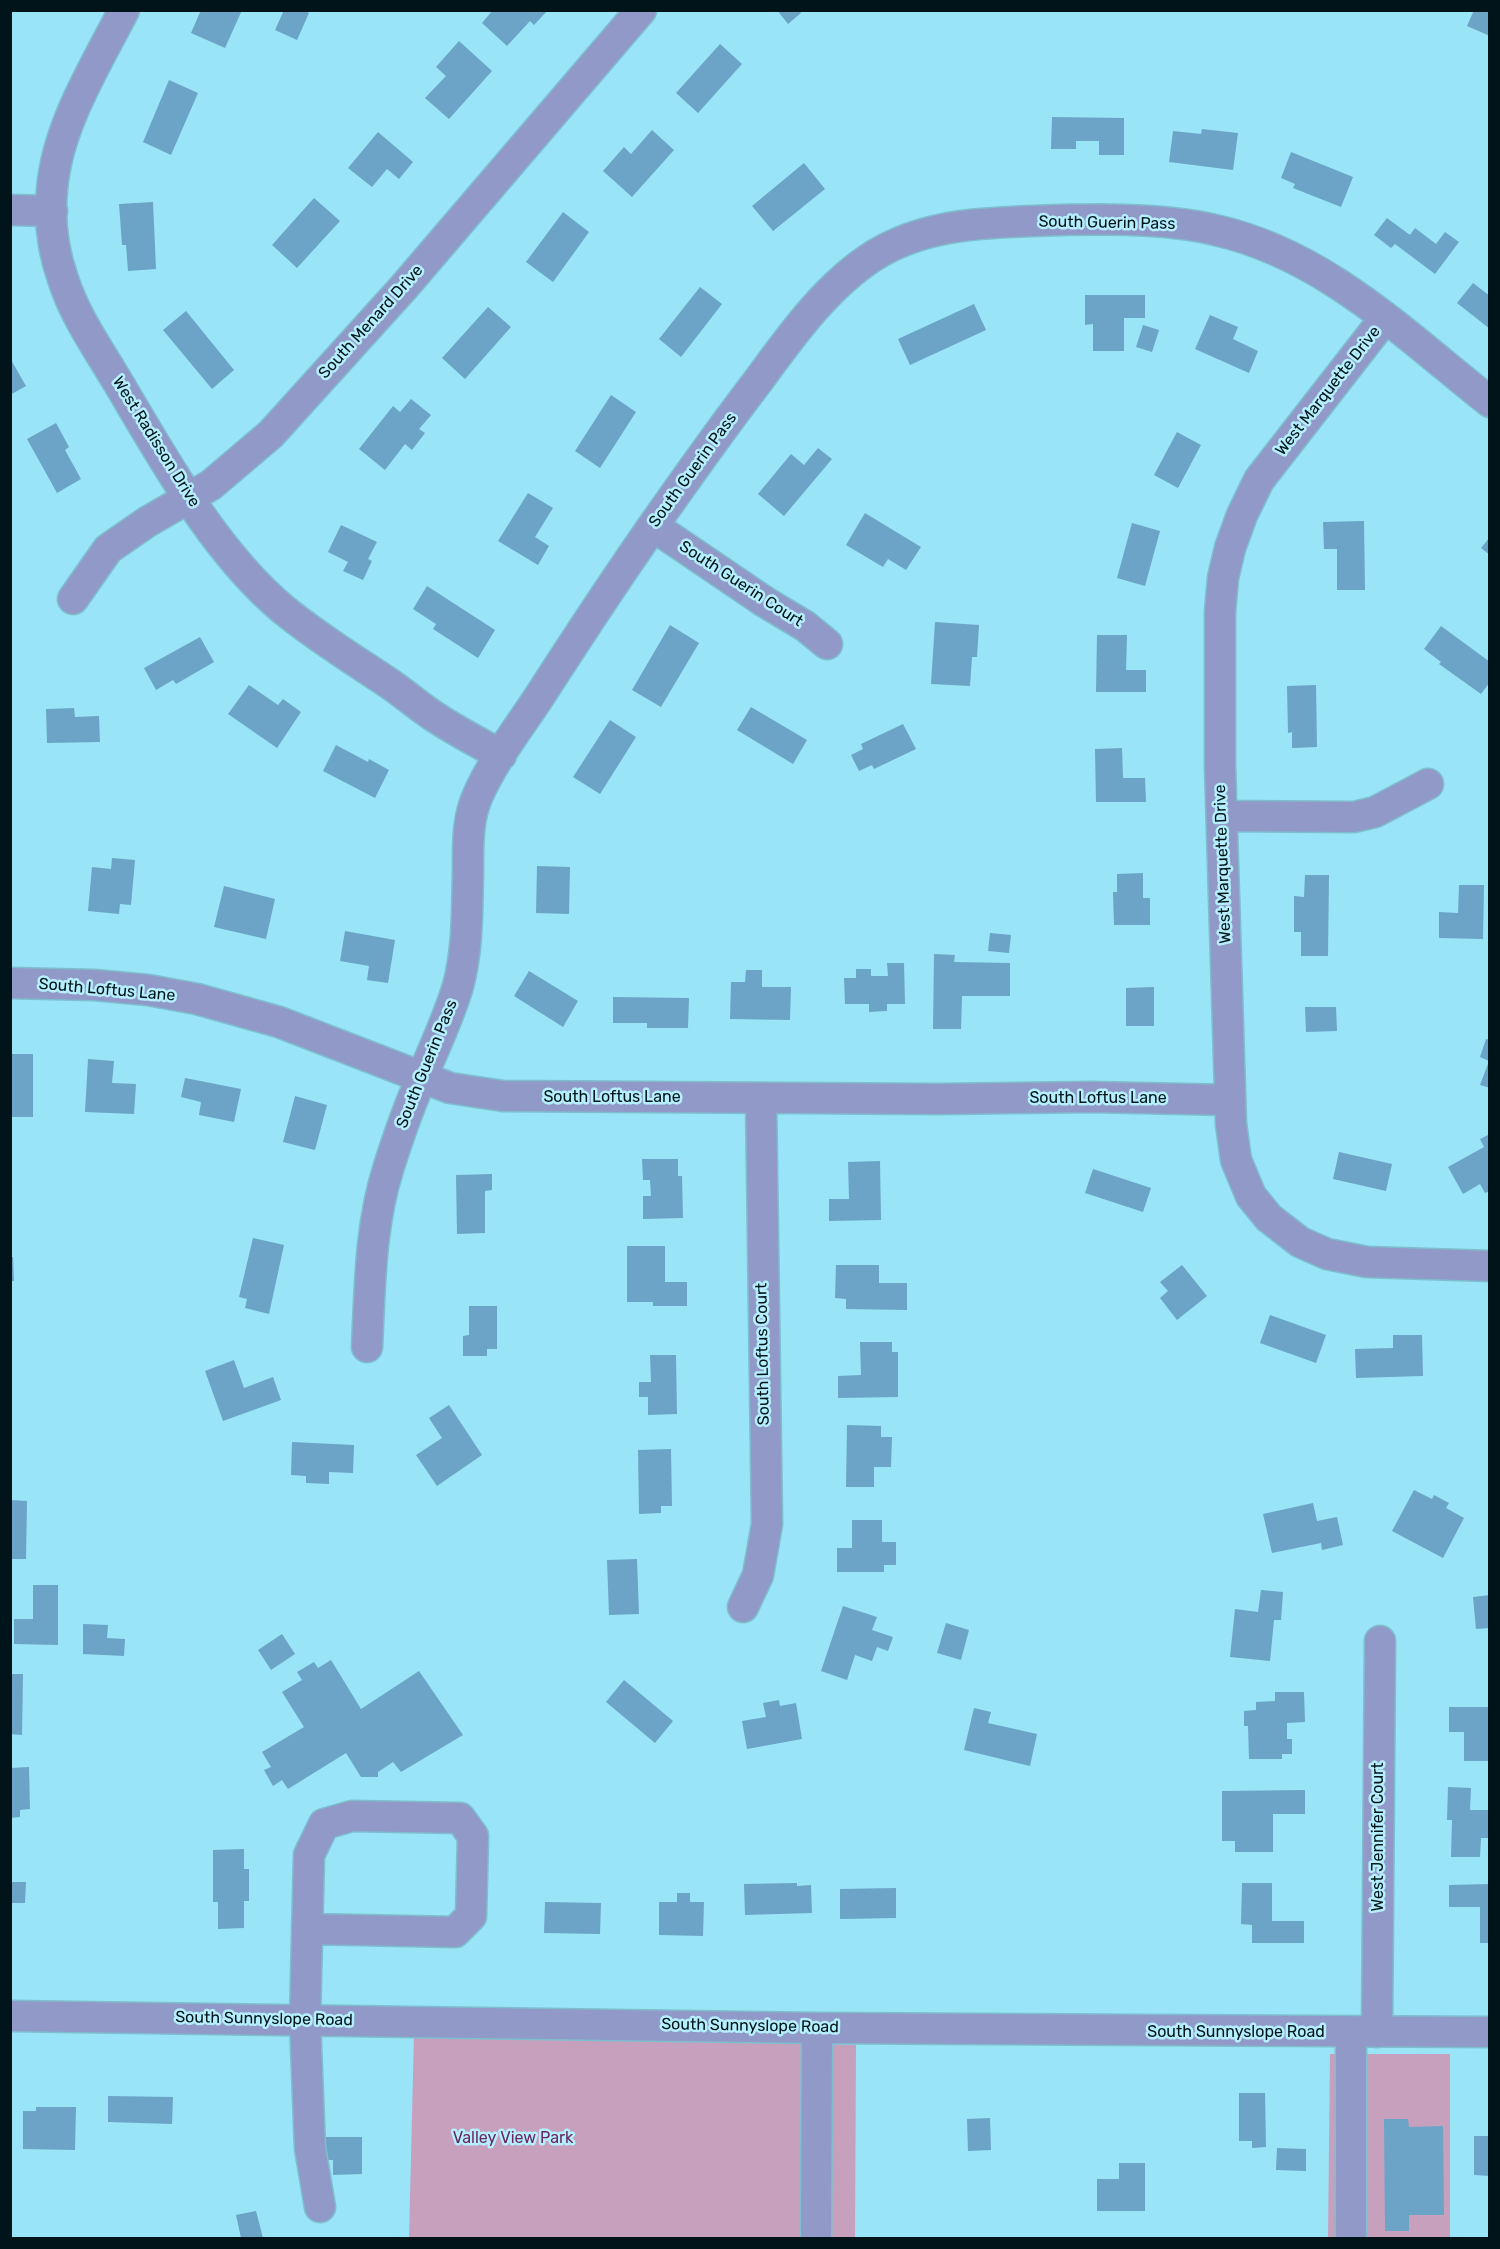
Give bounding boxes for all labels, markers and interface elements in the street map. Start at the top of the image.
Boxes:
street label: South Guerin Pass [1038,212,1176,234]
street label: South Menard Drive [315,261,427,383]
street label: West Marquette Drive [1271,322,1385,460]
street label: West Radisson Drive [108,373,204,511]
street label: South Guerin Pass [645,409,741,531]
street label: South Guerin Court [676,537,806,631]
street label: West Marquette Drive [1211,784,1235,944]
street label: South Loftus Lane [38,974,176,1006]
street label: South Guerin Pass [392,997,462,1131]
street label: South Loftus Lane [543,1087,681,1107]
street label: South Loftus Lane [1029,1088,1167,1108]
street label: South Loftus Court [752,1283,774,1425]
street label: West Jennifer Court [1368,1763,1388,1911]
street label: South Sunnyslope Road [175,2008,353,2030]
street label: South Sunnyslope Road [661,2015,839,2037]
street label: South Sunnyslope Road [1147,2022,1325,2042]
park label: Valley View Park [453,2128,573,2148]

